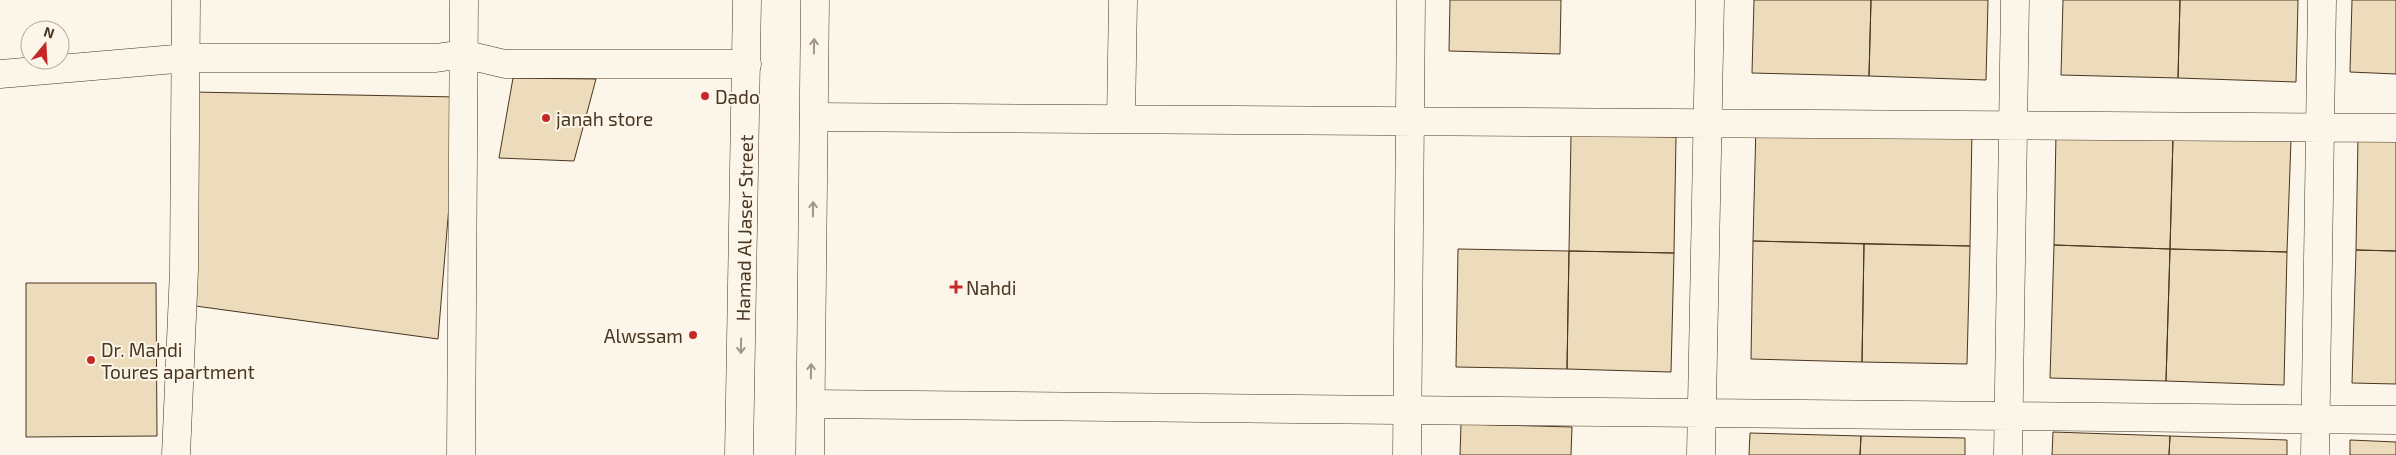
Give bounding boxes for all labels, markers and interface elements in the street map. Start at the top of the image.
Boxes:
north arrow [20,20,70,70]
text: N [42,23,57,42]
one-way arrow [809,39,819,55]
place label: Dado [715,85,760,108]
marker: Dado [699,90,711,102]
place label: janah store [556,107,653,130]
marker: janah store [540,112,552,124]
street label: Hamad Al Jaser Street [731,134,757,322]
one-way arrow [808,201,817,217]
place label: Nahdi [966,276,1016,299]
marker: Nahdi [950,281,962,293]
place label: Alwssam [604,324,683,347]
marker: Alwssam [687,329,699,341]
place label: Dr. Mahdi Toures apartment [101,338,255,383]
one-way arrow [736,338,746,354]
marker: Dr. Mahdi Toures apartment [85,354,97,366]
one-way arrow [806,364,816,380]

